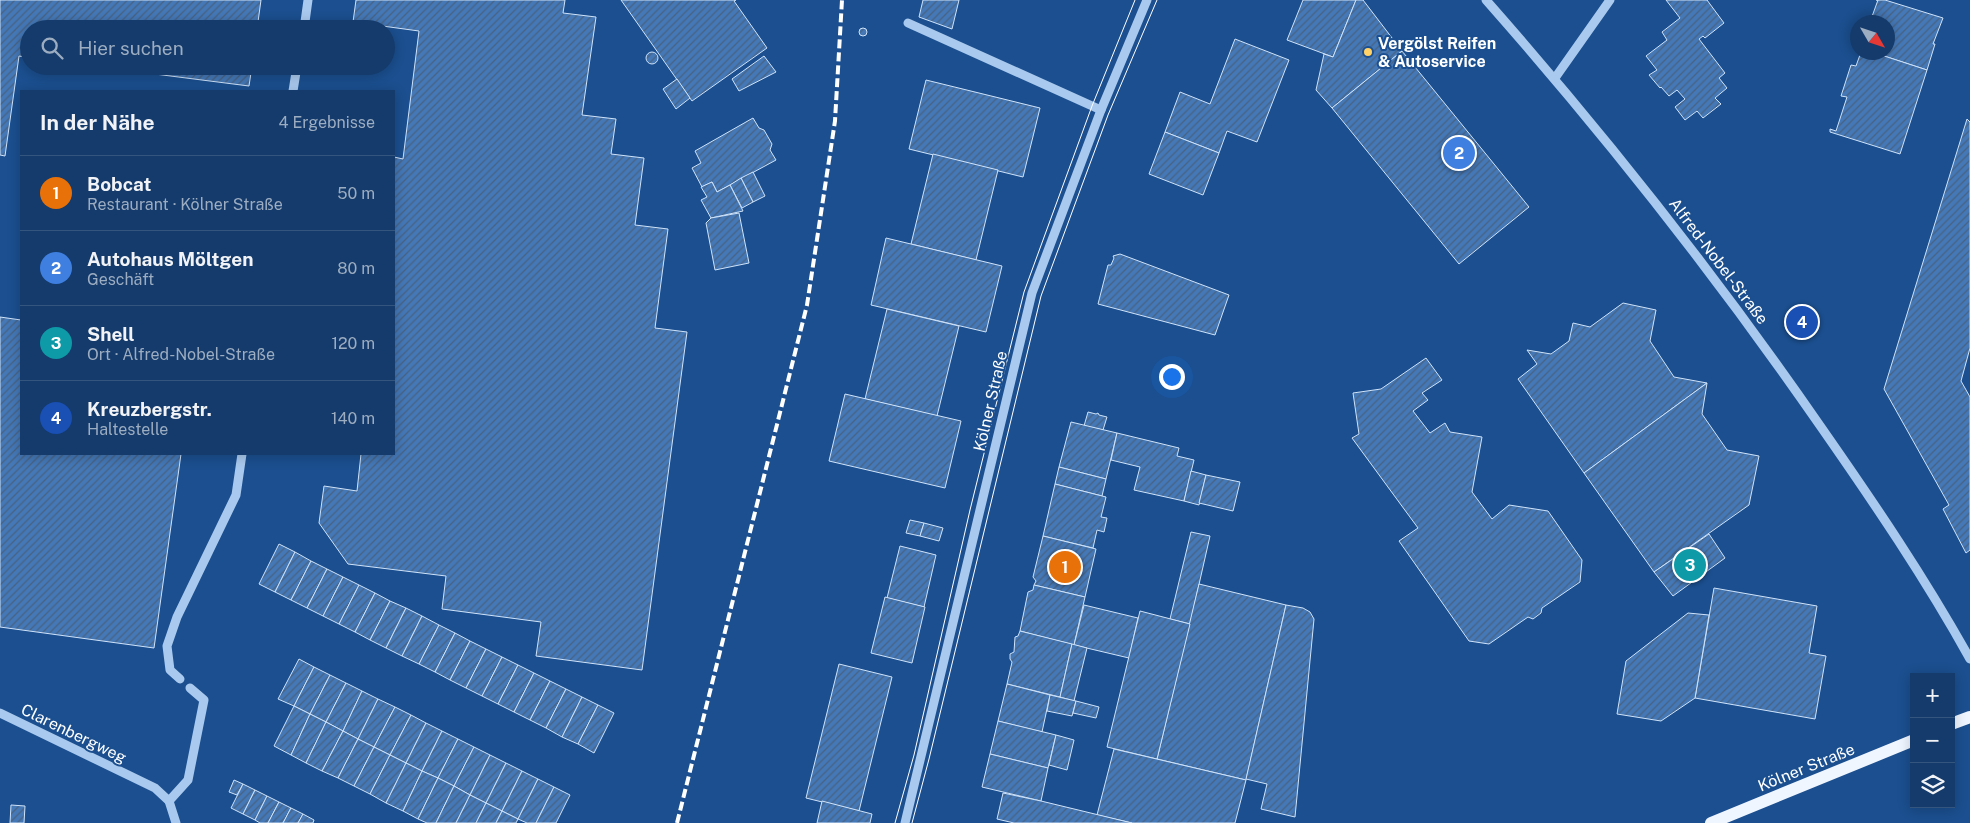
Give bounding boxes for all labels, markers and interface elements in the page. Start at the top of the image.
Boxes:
north arrow [1850,15,1895,60]
search box [20,20,395,75]
icon: search [38,34,66,62]
place label: Vergölst Reifen & Autoservice [1378,34,1496,71]
text: Hier suchen [78,37,184,59]
marker: Vergölst Reifen & Autoservice [1362,46,1374,58]
text: In der Nähe [40,110,155,135]
text: 4 Ergebnisse [279,113,375,132]
pin: 2 [1443,134,1475,172]
text: Bobcat [87,173,151,195]
text: 1 [53,184,59,203]
text: 50 m [337,184,375,203]
text: Restaurant · Kölner Straße [87,195,283,214]
street label: Alfred-Nobel-Straße [1665,195,1772,328]
text: Autohaus Möltgen [87,248,253,270]
text: 2 [51,259,61,278]
text: 80 m [337,259,375,278]
text: Geschäft [87,270,154,289]
pin: 4 [1786,303,1818,341]
text: Shell [87,323,135,345]
text: 3 [51,334,61,353]
text: 120 m [331,334,375,353]
text: Ort · Alfred-Nobel-Straße [87,345,275,364]
street label: Kölner Straße [970,349,1011,453]
your location [1159,364,1185,390]
text: Kreuzbergstr. [87,398,212,420]
text: 4 [51,409,61,428]
text: 140 m [331,409,375,428]
text: Haltestelle [87,420,168,439]
pin: 3 [1674,546,1706,584]
pin: 1 [1049,548,1081,586]
map controls [1910,673,1955,808]
button: + [1910,673,1955,718]
street label: Clarenbergweg [18,700,130,767]
button: − [1910,718,1955,763]
street label: Kölner Straße [1755,739,1857,795]
button: layers [1910,763,1955,808]

